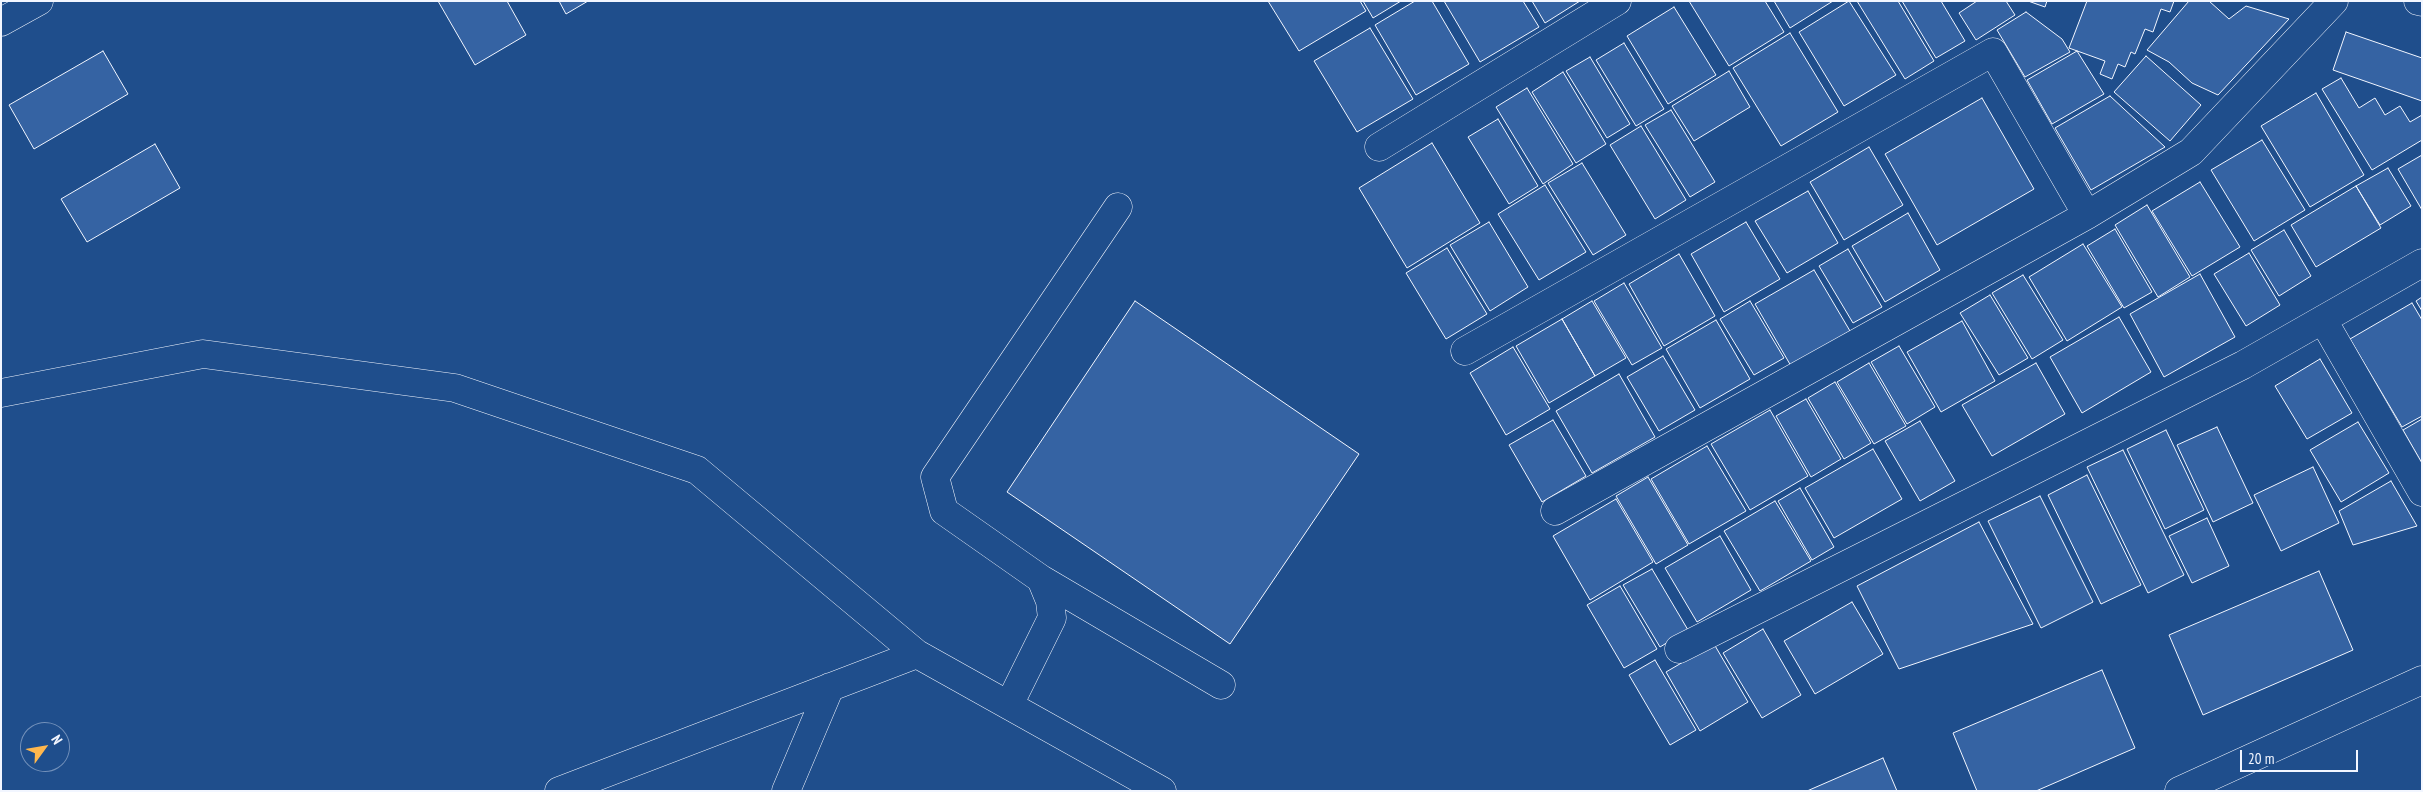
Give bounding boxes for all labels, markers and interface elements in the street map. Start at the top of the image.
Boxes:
north arrow [20,722,70,772]
text: N [47,732,67,748]
scale bar [2243,740,2360,772]
text: 20 m [2248,749,2274,768]

